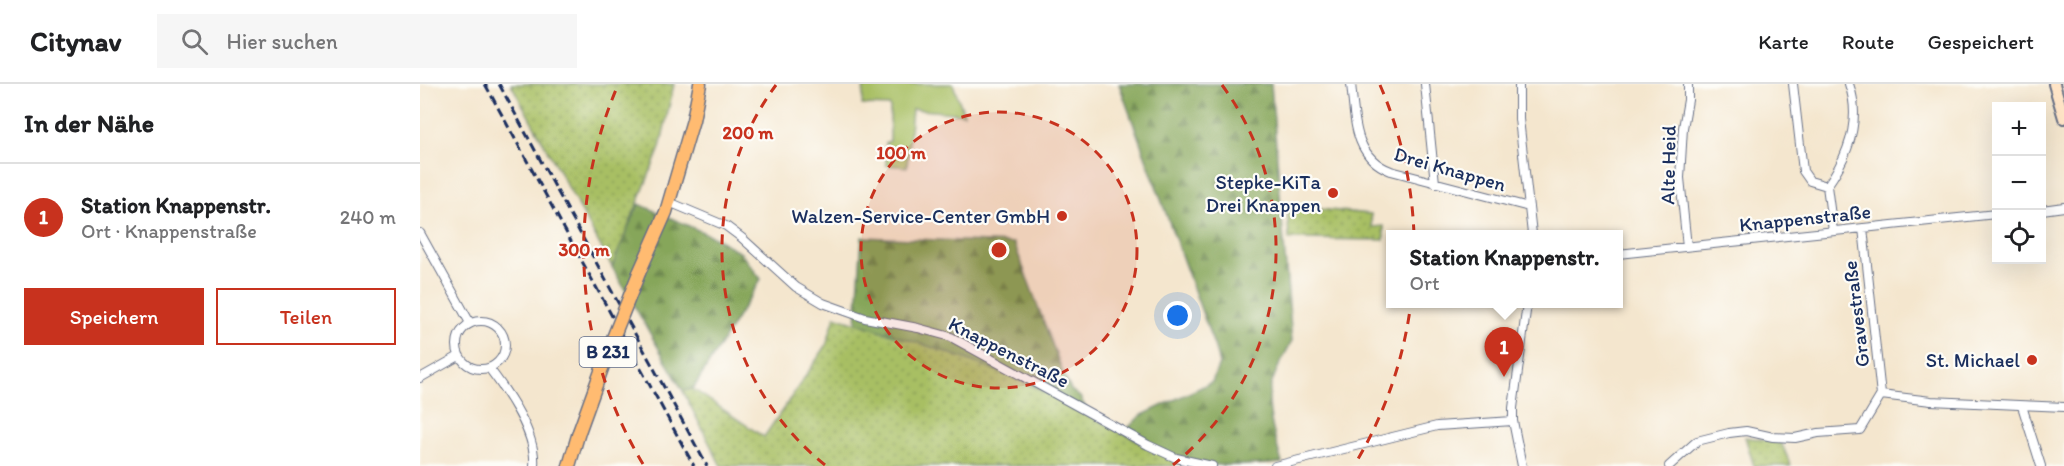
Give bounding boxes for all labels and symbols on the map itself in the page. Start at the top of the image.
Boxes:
text: 200 m [723,122,774,144]
street label: Alte Heid [1655,125,1681,205]
text: 100 m [876,142,927,164]
street label: Drei Knappen [1391,142,1509,197]
place label: Stepke-KiTa Drei Knappen [1206,170,1322,217]
marker: Stepke-KiTa Drei Knappen [1326,186,1340,200]
street label: Knappenstraße [1738,199,1872,237]
place label: Walzen-Service-Center GmbH [791,204,1050,228]
marker: Walzen-Service-Center GmbH [1055,209,1069,223]
text: 300 m [558,239,610,261]
centre of rings [989,240,1009,260]
street label: Gravestraße [1838,259,1874,369]
your location [1163,301,1192,330]
street label: Knappenstraße [945,311,1073,393]
pin: 1 [1484,328,1524,377]
road number: B 231 [580,337,636,367]
place label: St. Michael [1926,348,2020,372]
marker: St. Michael [2025,353,2039,367]

